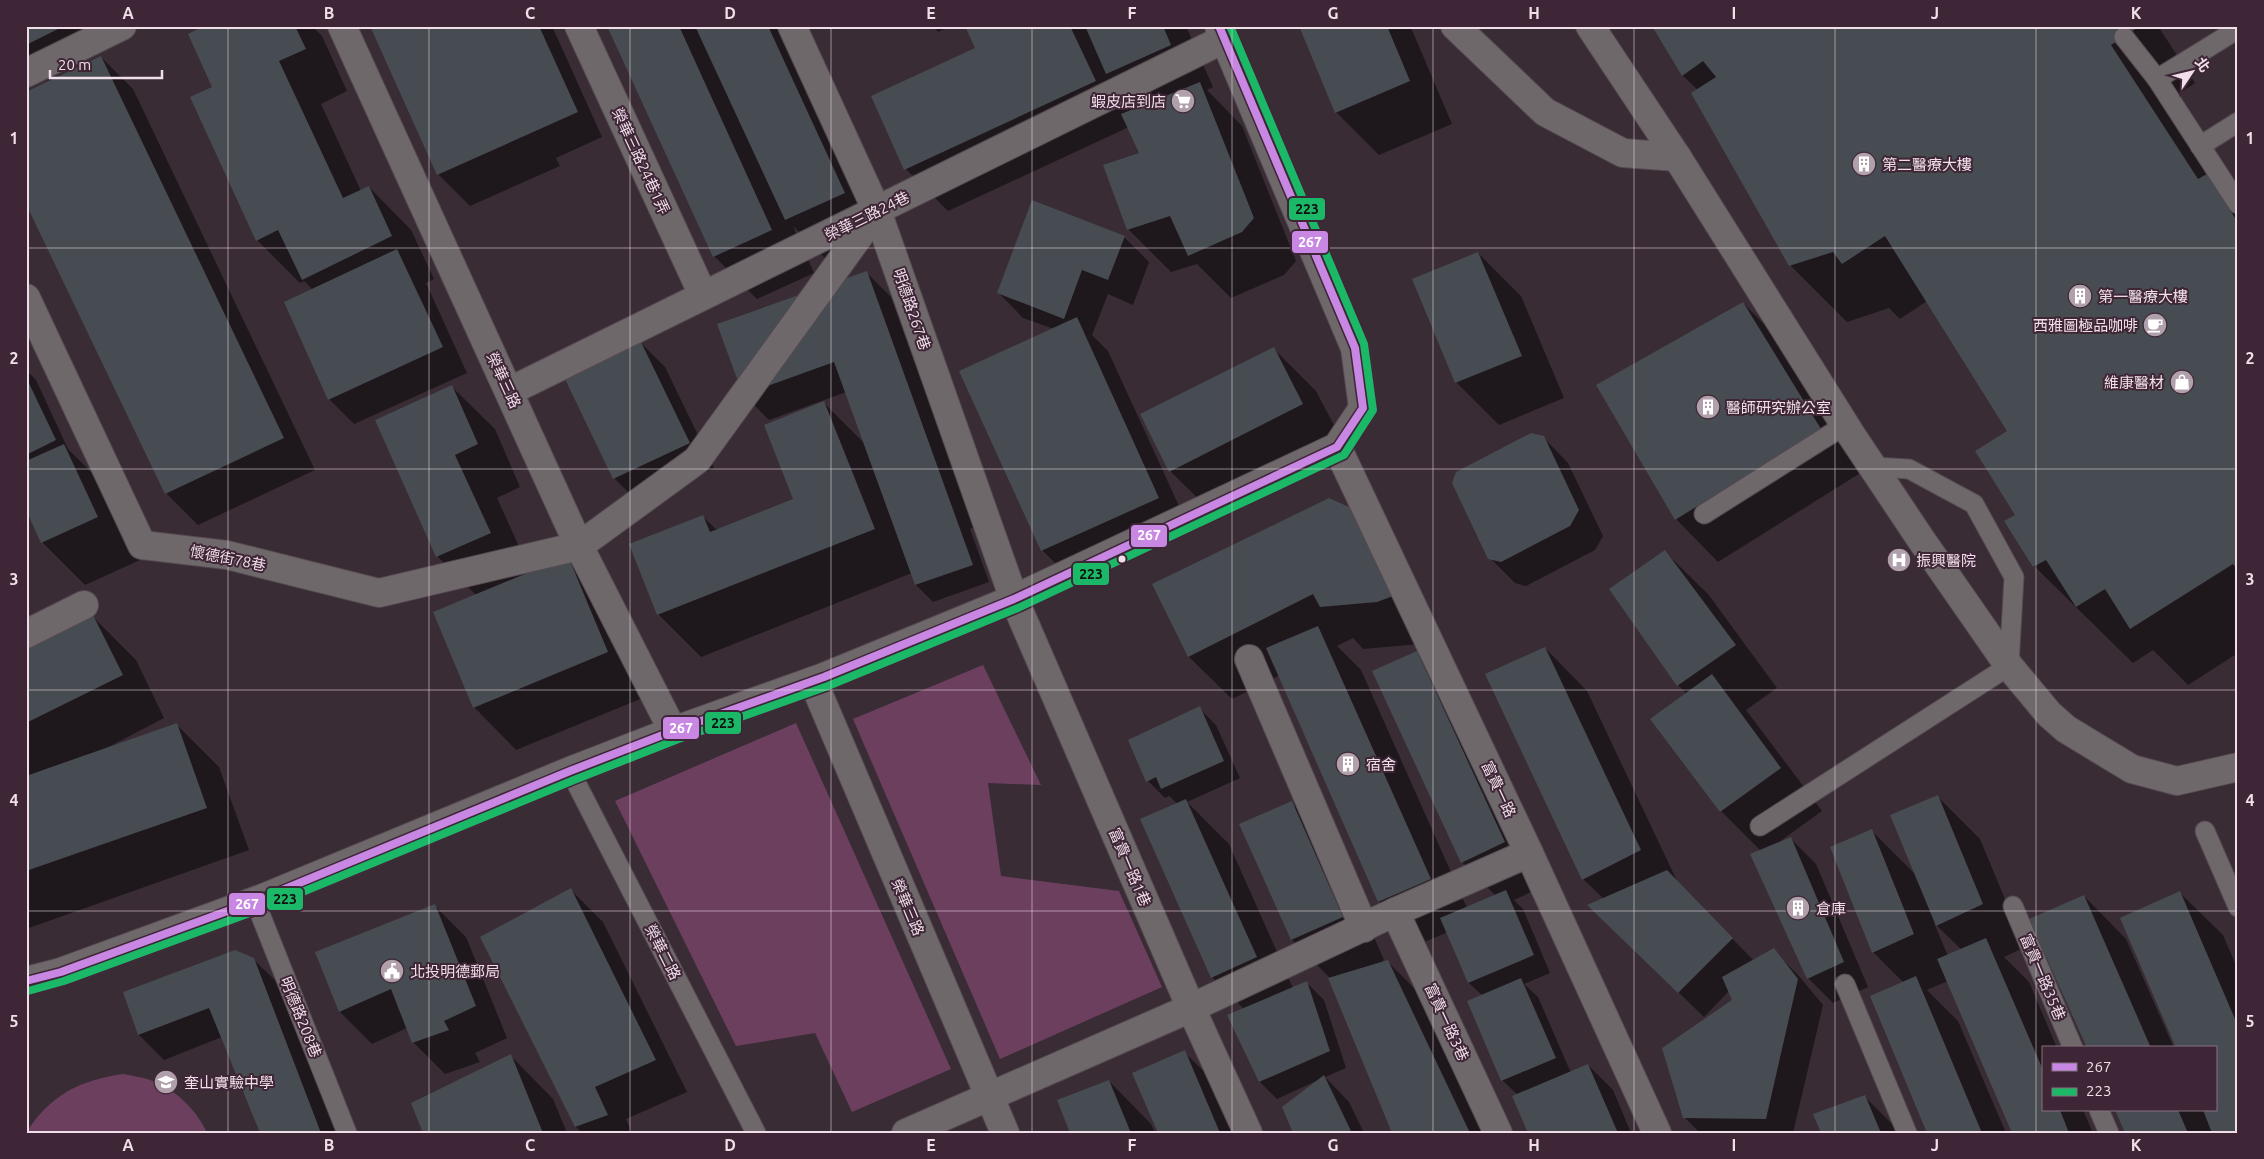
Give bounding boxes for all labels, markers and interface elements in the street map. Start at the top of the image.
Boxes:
text: A [122,4,134,22]
text: B [324,4,334,22]
text: C [525,4,535,22]
text: D [724,4,736,22]
text: E [926,4,936,22]
text: F [1128,4,1137,22]
text: G [1327,4,1339,22]
text: H [1528,4,1540,22]
text: I [1732,4,1736,22]
text: J [1931,4,1939,22]
text: K [2131,4,2142,22]
scale bar [50,48,162,80]
north arrow [2166,48,2216,98]
text: 北 [2192,54,2213,75]
text: 20 m [58,56,91,73]
supermarket icon: 蝦皮店到店 [1170,88,1196,114]
place label: 蝦皮店到店 [1091,93,1166,110]
street label: 榮華三路24巷1弄 [609,105,673,217]
text: 1 [9,129,19,147]
text: 1 [2245,129,2255,147]
building icon: 第二醫療大樓 [1851,151,1877,177]
place label: 第二醫療大樓 [1882,156,1972,173]
street label: 榮華三路24巷 [822,188,912,244]
line badge: 223 [1288,197,1326,221]
text: 223 [1295,201,1319,217]
line badge: 267 [1291,230,1329,254]
text: 267 [1298,234,1322,250]
street label: 明德路267巷 [890,266,934,352]
building icon: 第一醫療大樓 [2067,283,2093,309]
place label: 第一醫療大樓 [2098,288,2188,305]
cafe icon: 西雅圖極品咖啡 [2142,312,2168,338]
place label: 西雅圖極品咖啡 [2033,317,2138,334]
text: 2 [9,349,19,367]
street label: 榮華三路 [484,349,524,411]
text: 2 [2245,349,2255,367]
shop icon: 維康醫材 [2169,369,2195,395]
place label: 維康醫材 [2104,374,2164,391]
building icon: 醫師研究辦公室 [1695,394,1721,420]
place label: 醫師研究辦公室 [1726,399,1831,416]
line badge: 267 [1130,524,1168,548]
text: 267 [1137,527,1161,543]
street label: 懷德街78巷 [189,542,267,574]
hospital icon: 振興醫院 [1886,547,1912,573]
place label: 振興醫院 [1916,552,1976,569]
unlabelled marker [1117,554,1127,564]
line badge: 223 [1072,562,1110,586]
text: 223 [1079,566,1103,582]
text: 3 [9,570,19,588]
text: 3 [2245,570,2255,588]
line badge: 223 [704,711,742,735]
text: 223 [711,715,735,731]
line badge: 267 [662,716,700,740]
text: 267 [669,720,693,736]
building icon: 宿舍 [1335,751,1361,777]
place label: 宿舍 [1366,756,1396,773]
street label: 富貴一路 [1479,758,1519,820]
text: 4 [9,791,19,809]
text: 4 [2245,791,2255,809]
street label: 富貴一路1巷 [1106,825,1154,909]
street label: 榮華三路 [888,876,928,938]
line badge: 223 [266,887,304,911]
text: 223 [273,891,297,907]
line badge: 267 [228,892,266,916]
building icon: 倉庫 [1785,895,1811,921]
text: 267 [235,896,259,912]
place label: 倉庫 [1816,900,1846,917]
street label: 榮華二路 [642,921,684,983]
street label: 富貴一路35巷 [2017,931,2069,1023]
public building icon: 北投明德郵局 [379,958,405,984]
place label: 北投明德郵局 [410,963,500,980]
street label: 明德路208巷 [277,974,325,1060]
street label: 富貴一路3巷 [1422,981,1472,1063]
text: 5 [9,1012,19,1030]
text: 5 [2245,1012,2255,1030]
legend [2042,1046,2216,1112]
text: 267 [2086,1058,2111,1075]
school or university icon: 奎山實驗中學 [153,1069,179,1095]
place label: 奎山實驗中學 [184,1074,274,1091]
text: 223 [2086,1082,2111,1099]
text: A [122,1136,134,1154]
text: B [324,1136,334,1154]
text: C [525,1136,535,1154]
text: D [724,1136,736,1154]
text: E [926,1136,936,1154]
text: F [1128,1136,1137,1154]
text: G [1327,1136,1339,1154]
text: H [1528,1136,1540,1154]
text: I [1732,1136,1736,1154]
text: J [1931,1136,1939,1154]
text: K [2131,1136,2142,1154]

